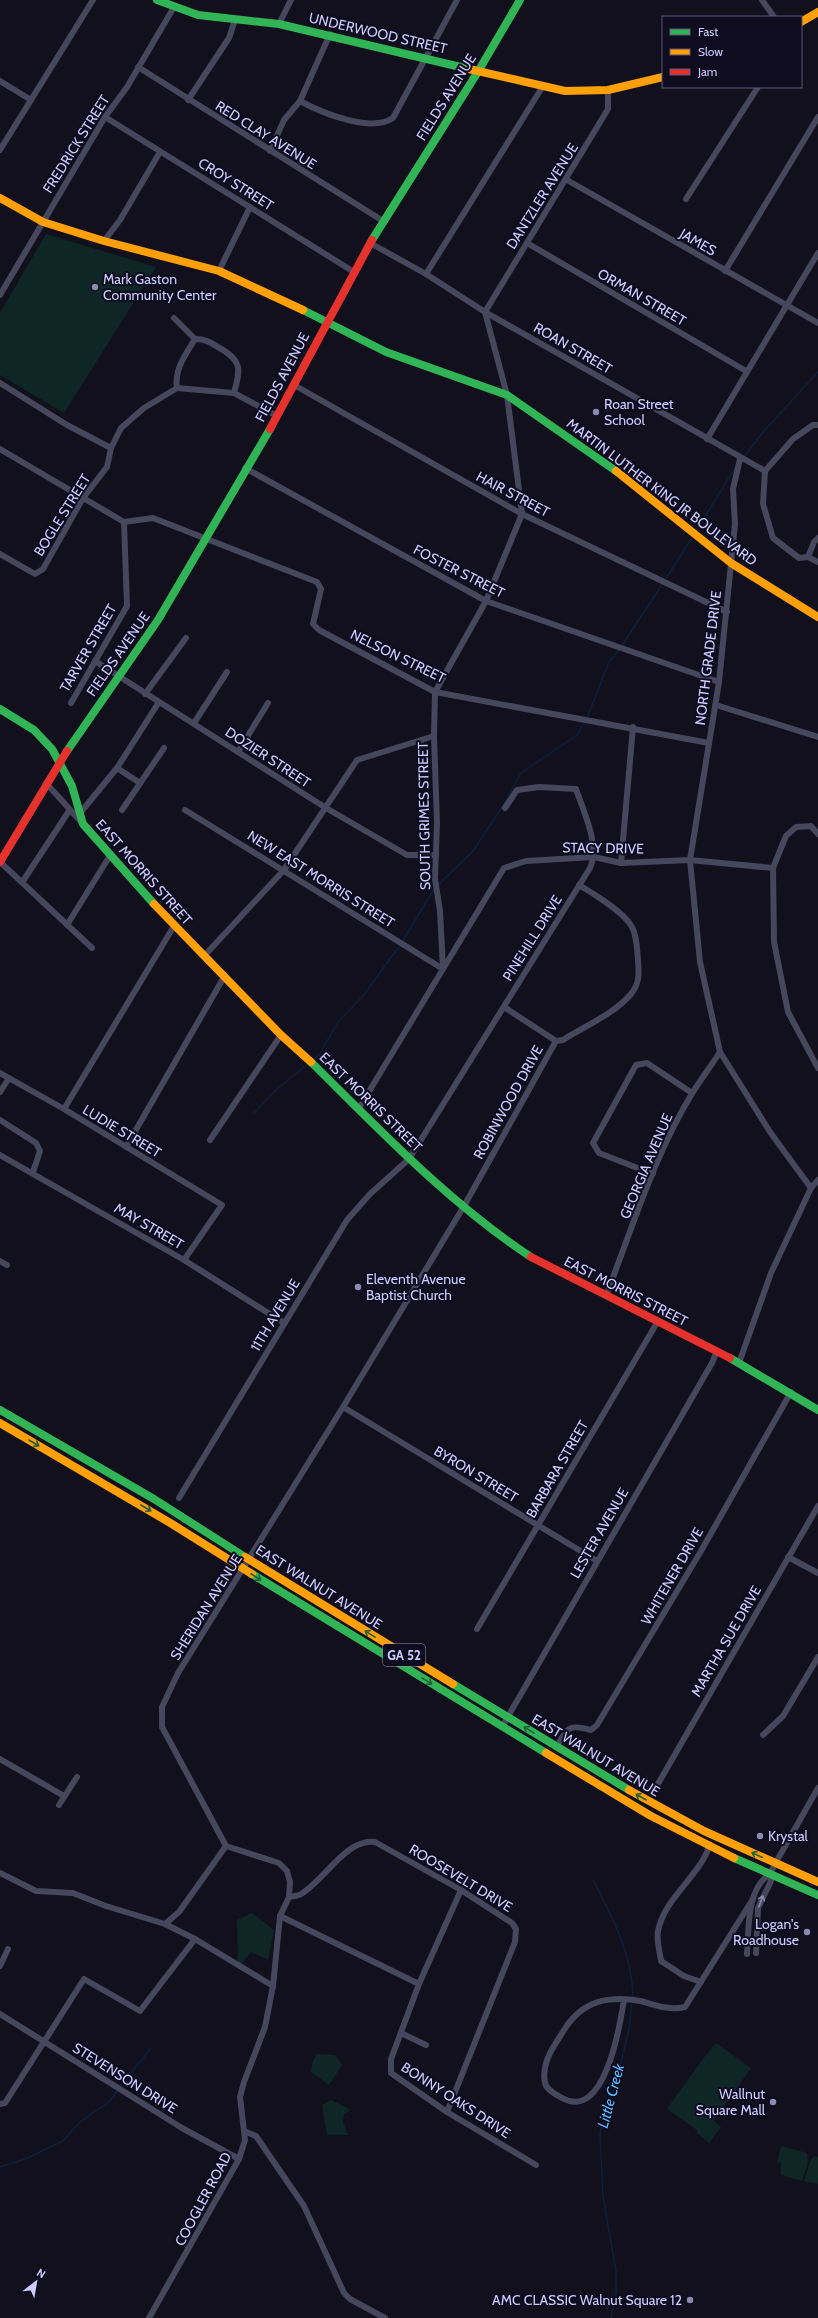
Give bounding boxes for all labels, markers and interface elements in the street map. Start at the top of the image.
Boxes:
street label: UNDERWOOD STREET [307,8,449,58]
legend [662,16,802,88]
text: Fast [698,24,718,39]
text: Slow [698,44,723,59]
street label: FIELDS AVENUE [412,50,480,144]
text: Jam [697,64,717,79]
street label: FREDRICK STREET [39,91,114,196]
street label: RED CLAY AVENUE [212,97,320,173]
street label: DANTZLER AVENUE [502,139,582,252]
street label: CROY STREET [195,154,278,215]
street label: JAMES [676,224,720,260]
street label: ORMAN STREET [595,264,690,330]
place label: Mark Gaston Community Center [103,270,217,304]
marker: Mark Gaston Community Center [90,282,100,292]
street label: ROAN STREET [530,318,616,378]
street label: FIELDS AVENUE [251,329,313,425]
place label: Roan Street School [604,395,674,429]
marker: Roan Street School [591,407,601,417]
street label: MARTIN LUTHER KING JR BOULEVARD [563,414,761,570]
street label: HAIR STREET [473,467,553,521]
street label: BOGLE STREET [30,470,95,559]
street label: FOSTER STREET [410,540,508,602]
street label: NORTH GRADE DRIVE [691,589,725,726]
street label: TARVER STREET [56,600,121,695]
street label: FIELDS AVENUE [82,608,154,700]
street label: NELSON STREET [347,625,449,687]
street label: DOZIER STREET [222,723,315,792]
street label: SOUTH GRIMES STREET [414,741,434,890]
street label: EAST MORRIS STREET [92,815,197,929]
street label: NEW EAST MORRIS STREET [244,826,398,932]
street label: STACY DRIVE [562,838,644,858]
street label: PINEHILL DRIVE [498,891,566,984]
street label: ROBINWOOD DRIVE [469,1042,547,1162]
street label: EAST MORRIS STREET [316,1048,427,1156]
street label: LUDIE STREET [79,1100,165,1162]
street label: GEORGIA AVENUE [616,1110,676,1222]
street label: MAY STREET [111,1199,187,1253]
street label: EAST MORRIS STREET [561,1252,691,1330]
place label: Eleventh Avenue Baptist Church [366,1270,466,1304]
street label: 11TH AVENUE [246,1275,304,1355]
marker: Eleventh Avenue Baptist Church [353,1282,363,1292]
street label: BARBARA STREET [522,1417,592,1521]
one-way arrow [28,1439,40,1447]
street label: BYRON STREET [431,1442,522,1507]
street label: LESTER AVENUE [566,1484,632,1582]
one-way arrow [140,1505,152,1513]
street label: WHITENER DRIVE [637,1524,707,1628]
street label: EAST WALNUT AVENUE [252,1541,386,1633]
street label: SHERIDAN AVENUE [166,1551,246,1663]
one-way arrow [250,1573,261,1581]
street label: MARTHA SUE DRIVE [687,1582,765,1700]
one-way arrow [365,1630,376,1638]
road number: GA 52 [383,1644,425,1666]
one-way arrow [421,1678,433,1686]
street label: EAST WALNUT AVENUE [529,1710,663,1800]
one-way arrow [523,1725,535,1733]
one-way arrow [635,1792,647,1800]
place label: Krystal [768,1827,809,1845]
marker: Krystal [755,1831,765,1841]
street label: ROOSEVELT DRIVE [406,1840,516,1916]
one-way arrow [751,1851,763,1859]
one-way arrow [757,1895,765,1907]
place label: Logan's Roadhouse [733,1915,799,1949]
marker: Logan's Roadhouse [802,1927,812,1937]
street label: STEVENSON DRIVE [69,2039,181,2118]
street label: BONNY OAKS DRIVE [398,2058,514,2142]
water label: Little Creek [594,2061,628,2130]
place label: Wallnut Square Mall [696,2085,766,2119]
marker: Wallnut Square Mall [768,2097,778,2107]
street label: COOGLER ROAD [171,2149,235,2249]
north arrow [16,2262,56,2302]
text: N [34,2265,48,2281]
place label: AMC CLASSIC Walnut Square 12 [492,2291,682,2309]
marker: AMC CLASSIC Walnut Square 12 [685,2295,695,2305]

